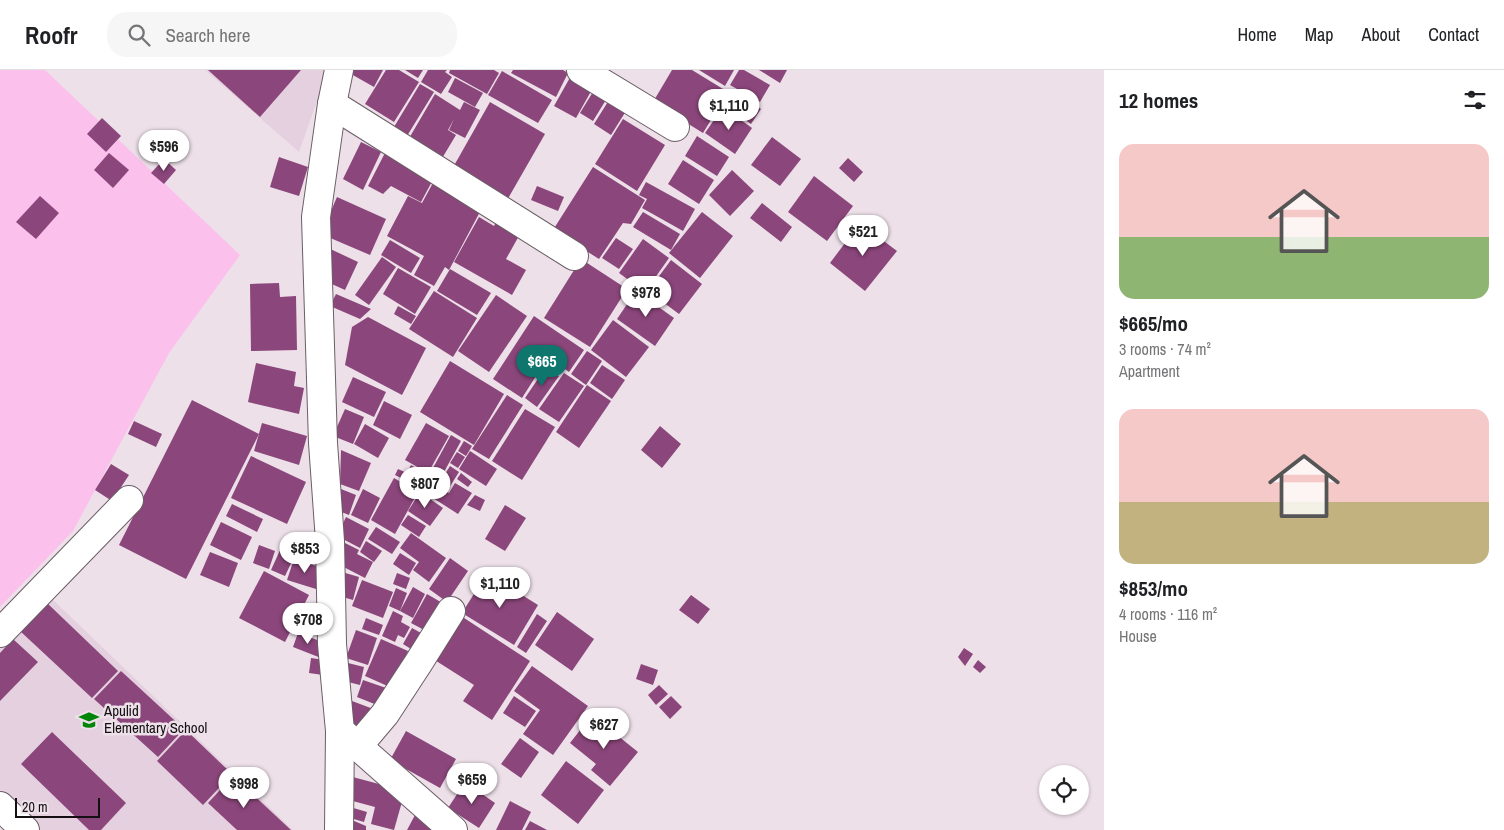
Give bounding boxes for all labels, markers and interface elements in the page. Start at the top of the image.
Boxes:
search box [107,12,457,57]
text: Roofr [25,19,77,51]
icon: search [125,21,153,49]
text: Search here [165,22,250,48]
text: Home [1237,22,1277,47]
text: Map [1305,22,1334,47]
text: About [1362,22,1400,47]
text: Contact [1428,22,1479,47]
text: 12 homes [1119,86,1198,115]
icon: filters [1461,86,1489,114]
pin: $1,110 [688,88,770,131]
text: $1,110 [709,94,749,116]
pin: $596 [134,129,194,172]
text: $596 [149,135,179,157]
icon: home [1259,176,1349,266]
pin: $521 [833,214,893,257]
text: $521 [848,220,878,242]
pin: $978 [616,276,676,318]
text: $978 [631,281,661,303]
text: $665/mo [1119,309,1188,338]
text: 3 rooms · 74 m² [1119,338,1211,360]
pin: $665 [512,344,572,387]
text: $665 [527,350,557,372]
text: Apartment [1119,360,1180,382]
icon: home [1259,441,1349,531]
pin: $807 [395,466,455,509]
text: $807 [410,472,440,494]
pin: $853 [275,532,335,574]
text: $853 [290,537,320,559]
pin: $1,110 [459,566,541,609]
text: $1,110 [480,572,520,594]
text: $853/mo [1119,574,1188,603]
pin: $708 [278,602,338,645]
text: 4 rooms · 116 m² [1119,603,1217,625]
text: $708 [293,608,323,630]
text: House [1119,625,1157,647]
place label: Apulid Elementary School [103,700,207,738]
pin: $627 [574,708,634,750]
school or university icon: Apulid Elementary School [78,709,100,731]
text: $627 [589,713,619,735]
pin: $659 [442,762,502,805]
map controls [1039,765,1089,815]
button: locate [1039,765,1089,815]
pin: $998 [214,766,274,809]
text: $659 [457,768,487,790]
text: $998 [229,772,259,794]
scale bar [15,795,100,818]
text: 20 m [22,798,48,816]

